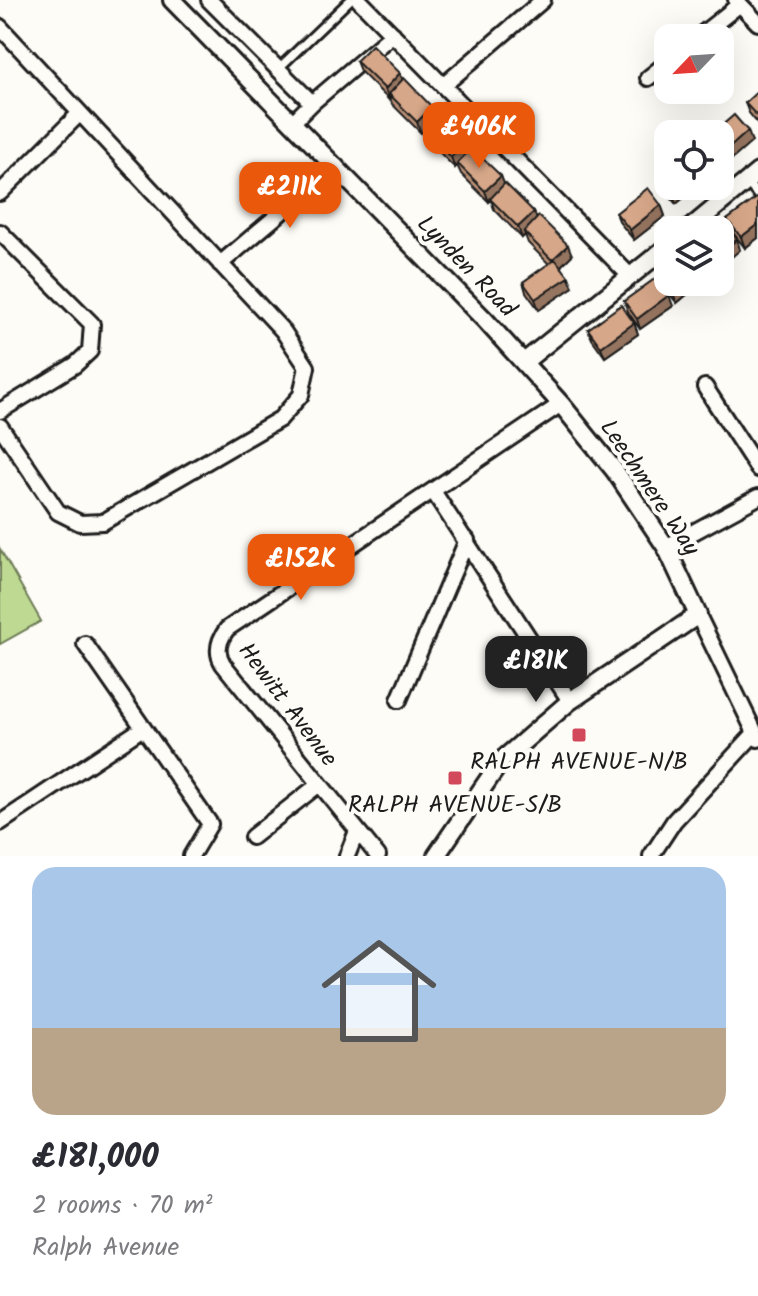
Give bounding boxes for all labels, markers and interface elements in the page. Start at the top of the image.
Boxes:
north arrow [654,24,734,104]
map controls [654,24,734,296]
pin: £406K [423,102,535,170]
text: £406K [441,107,517,149]
button: locate [654,120,734,200]
pin: £211K [234,162,346,230]
text: £211K [257,167,323,209]
street label: Lynden Road [407,207,526,328]
button: layers [654,216,734,296]
street label: Leechmere Way [589,412,710,565]
pin: £152K [245,534,357,602]
text: £152K [266,539,336,581]
street label: Hewitt Avenue [227,634,347,776]
pin: £181K [480,636,592,704]
text: £181K [503,641,569,683]
marker: RALPH AVENUE-N/B [570,726,588,744]
place label: RALPH AVENUE-N/B [470,743,688,782]
marker: RALPH AVENUE-S/B [446,769,464,787]
place label: RALPH AVENUE-S/B [348,786,562,825]
icon: home [307,919,451,1063]
text: £181,000 [32,1131,159,1185]
text: 2 rooms · 70 m² [32,1185,213,1227]
text: Ralph Avenue [32,1227,179,1269]

